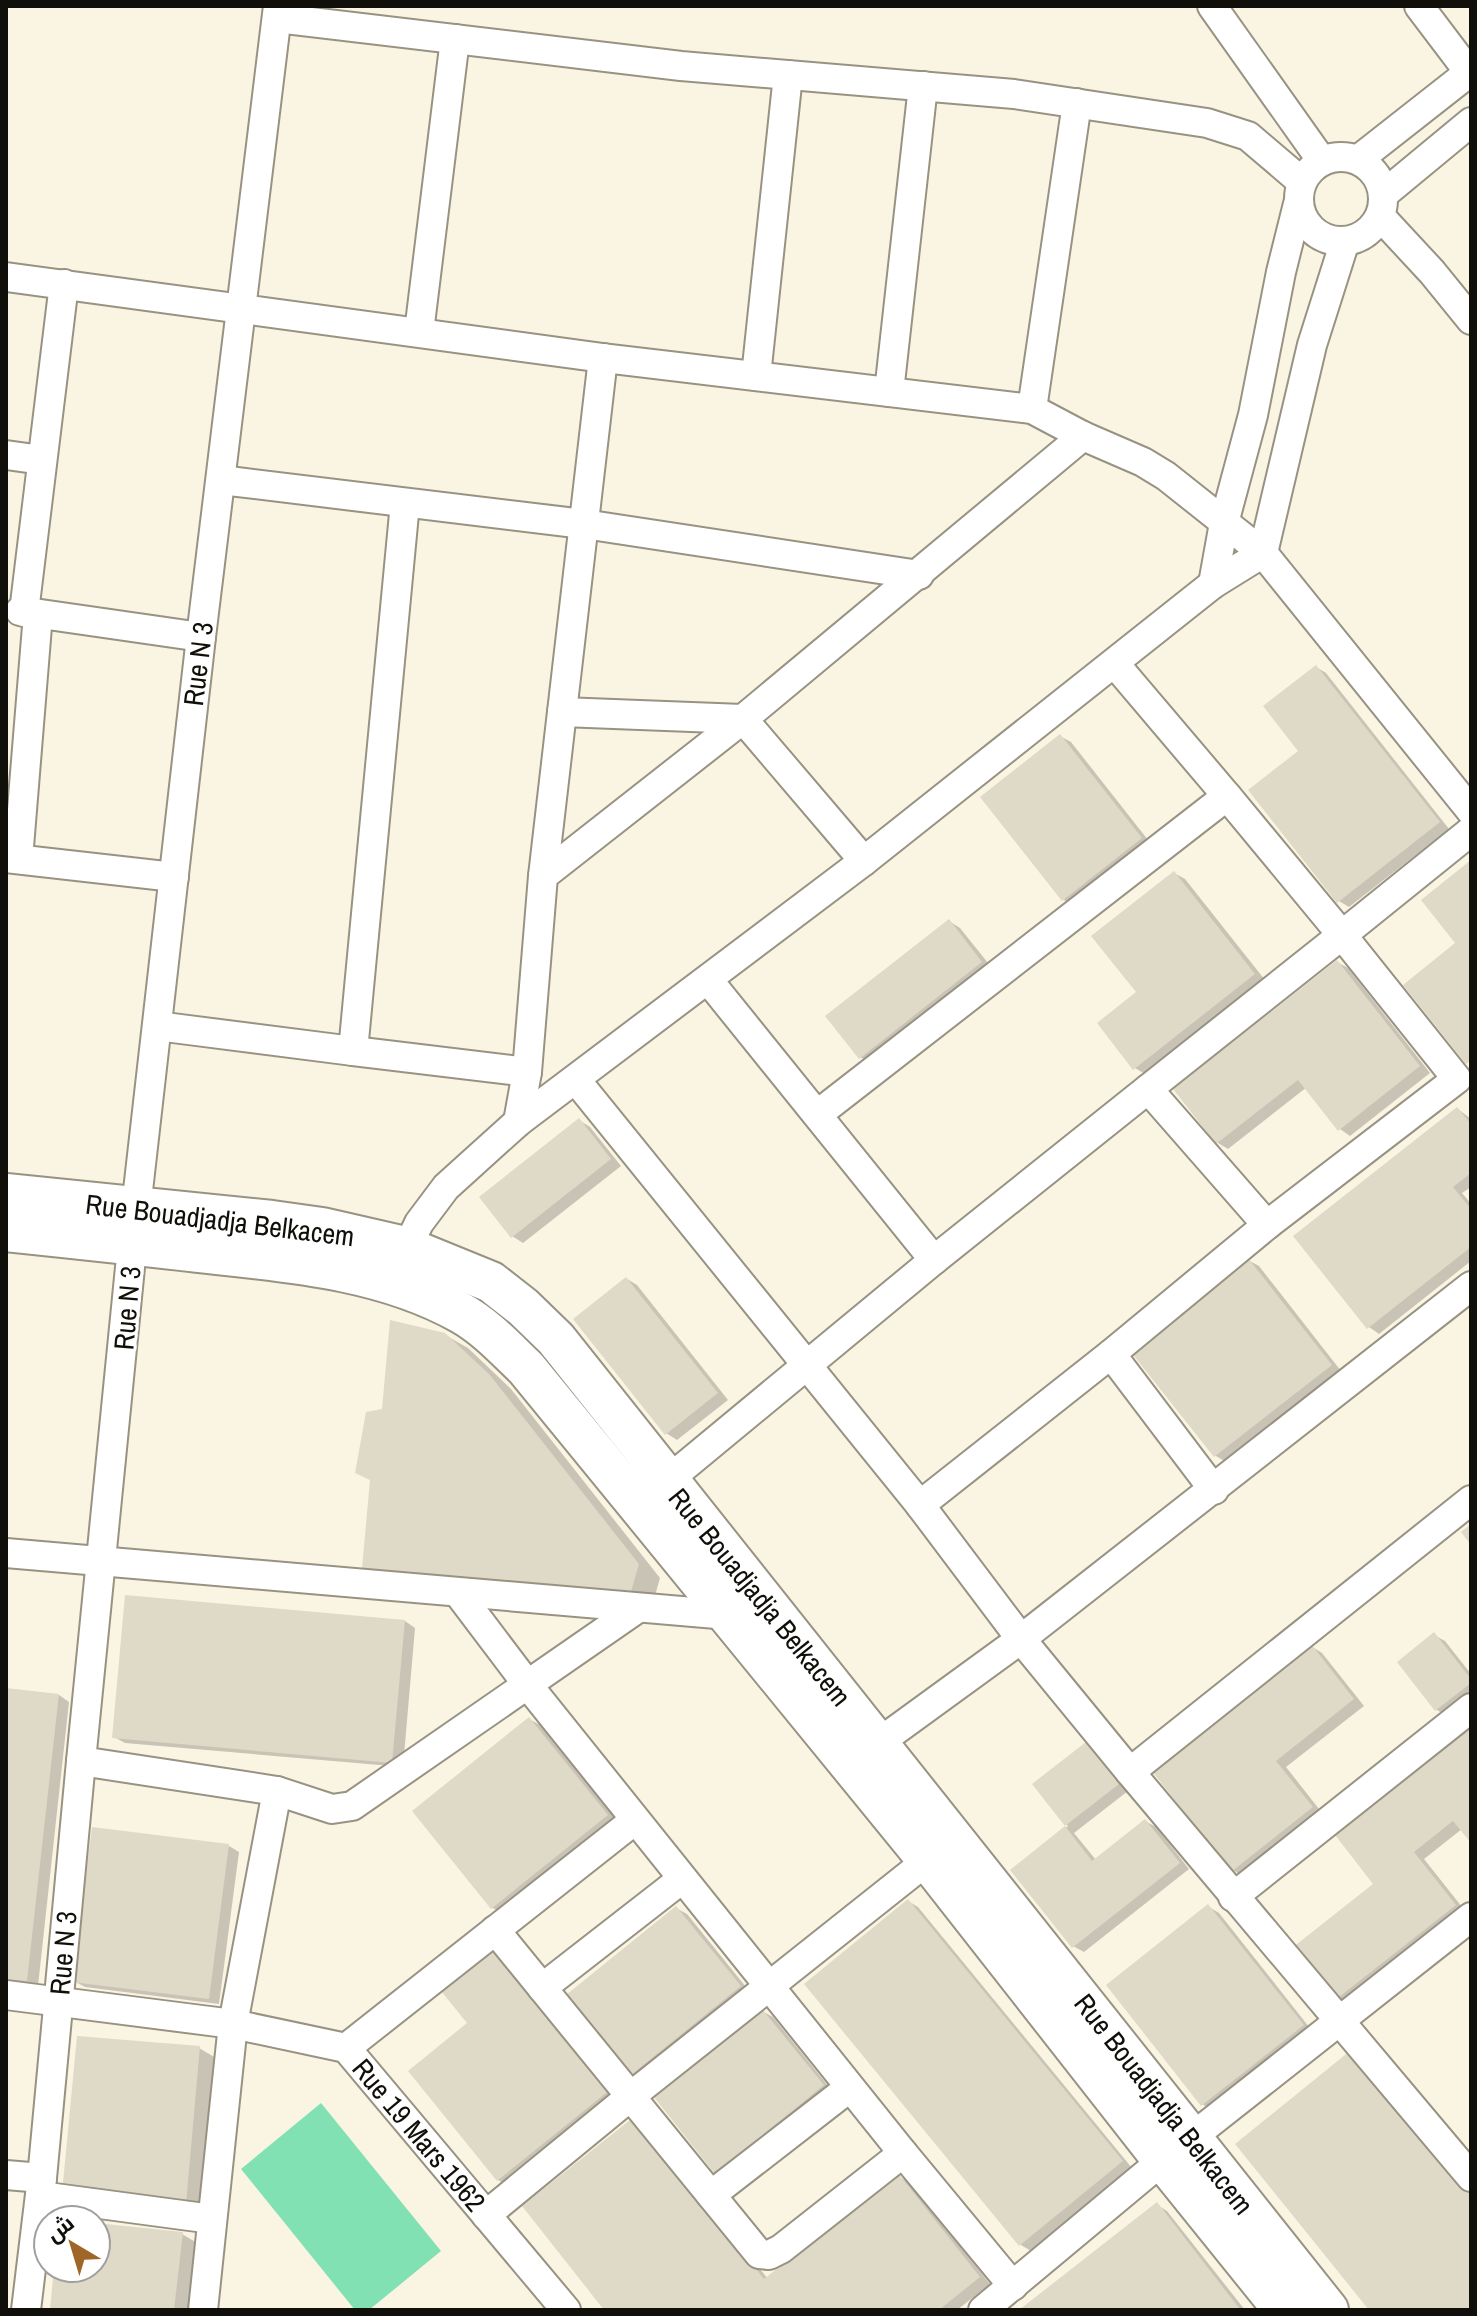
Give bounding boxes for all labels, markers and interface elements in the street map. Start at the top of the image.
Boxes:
street label: Rue N 3 [174,620,222,708]
street label: Rue Bouadjadja Belkacem [83,1185,357,1255]
street label: Rue N 3 [104,1264,150,1352]
street label: Rue Bouadjadja Belkacem [660,1480,860,1714]
street label: Rue N 3 [40,1909,86,1997]
street label: Rue Bouadjadja Belkacem [1066,1986,1262,2222]
street label: Rue 19 Mars 1962 [344,2050,494,2220]
north arrow [32,2204,112,2284]
text: ش [39,2208,80,2249]

